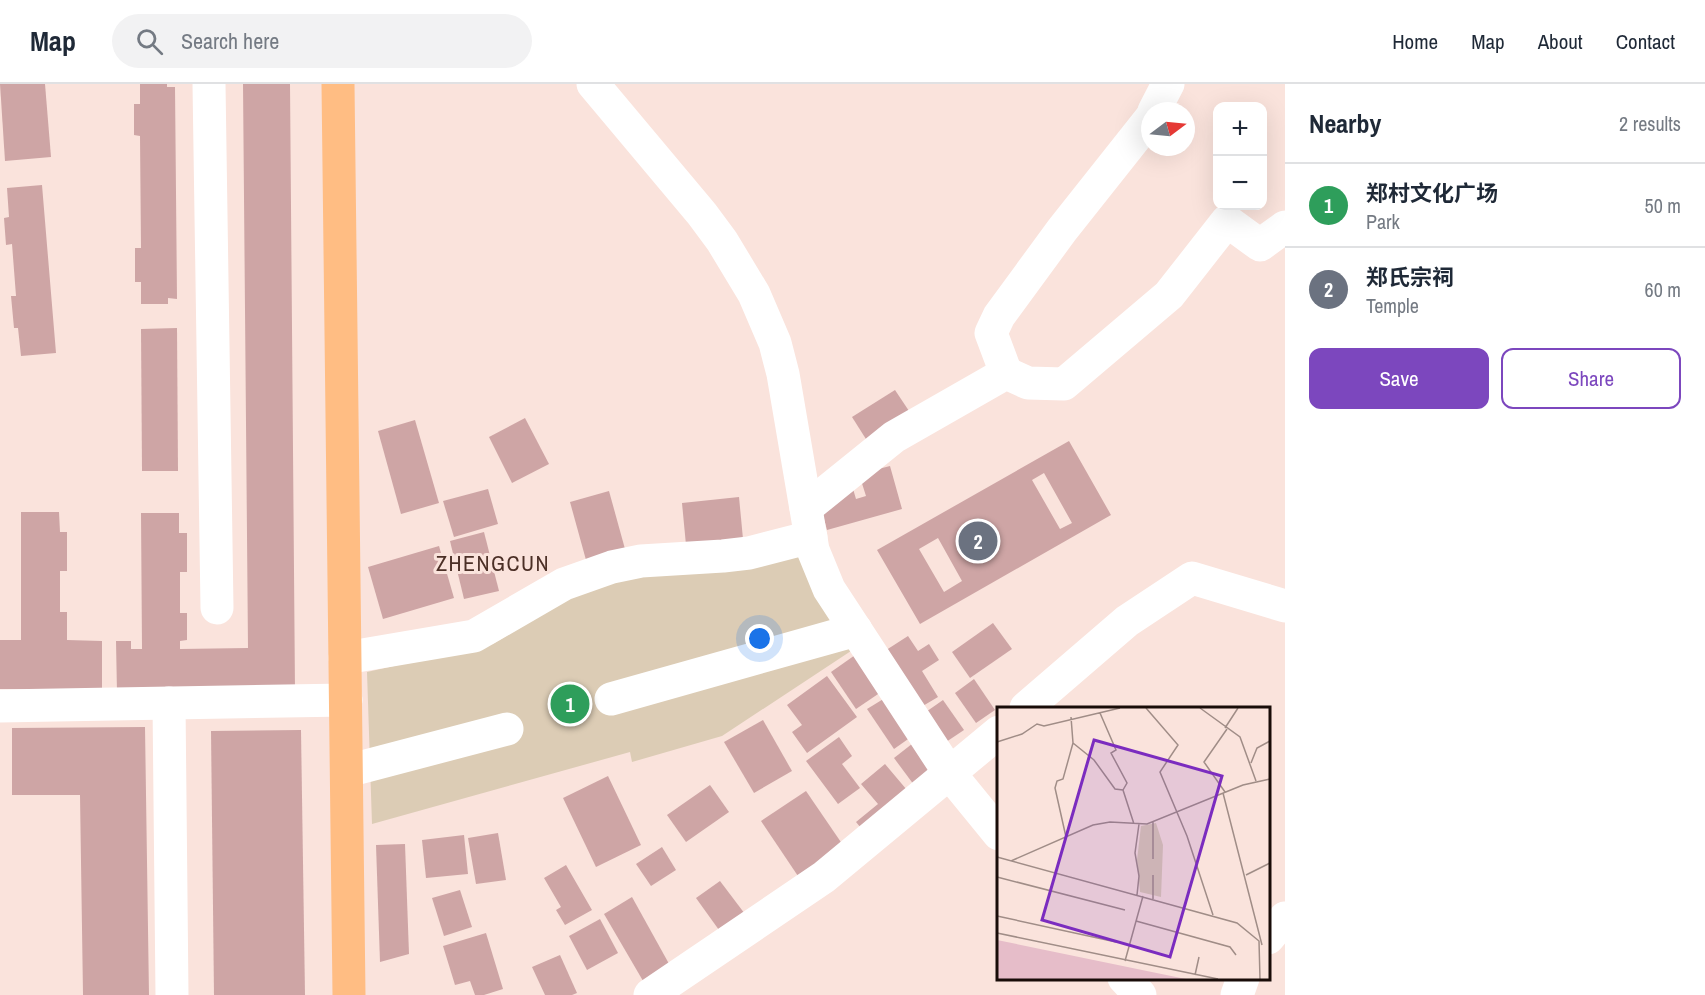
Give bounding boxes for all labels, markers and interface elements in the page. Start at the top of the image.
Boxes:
search box [112,14,532,68]
text: Map [30,22,76,60]
icon: search [133,25,166,58]
text: Search here [181,26,279,56]
text: Home [1392,27,1438,56]
text: Map [1471,27,1505,56]
text: About [1538,27,1583,56]
text: Contact [1616,27,1675,56]
north arrow [1141,102,1195,156]
map controls [1213,102,1267,210]
button: + [1213,102,1267,156]
text: Nearby [1309,106,1381,141]
text: 2 results [1619,110,1681,137]
button: − [1213,156,1267,210]
text: 郑村文化广场 [1366,178,1498,208]
text: 1 [1324,192,1333,219]
text: 50 m [1645,192,1681,219]
text: Park [1366,208,1400,235]
text: 郑氏宗祠 [1366,262,1454,292]
text: 2 [1324,276,1333,303]
text: 60 m [1645,276,1681,303]
text: Temple [1366,292,1419,319]
button: Save [1309,348,1489,409]
button: Share [1501,348,1681,409]
pin: 2 [958,518,998,564]
district label: ZHENGCUN [436,548,550,578]
your location [745,624,774,653]
pin: 1 [550,682,590,726]
inset map [997,707,1270,980]

